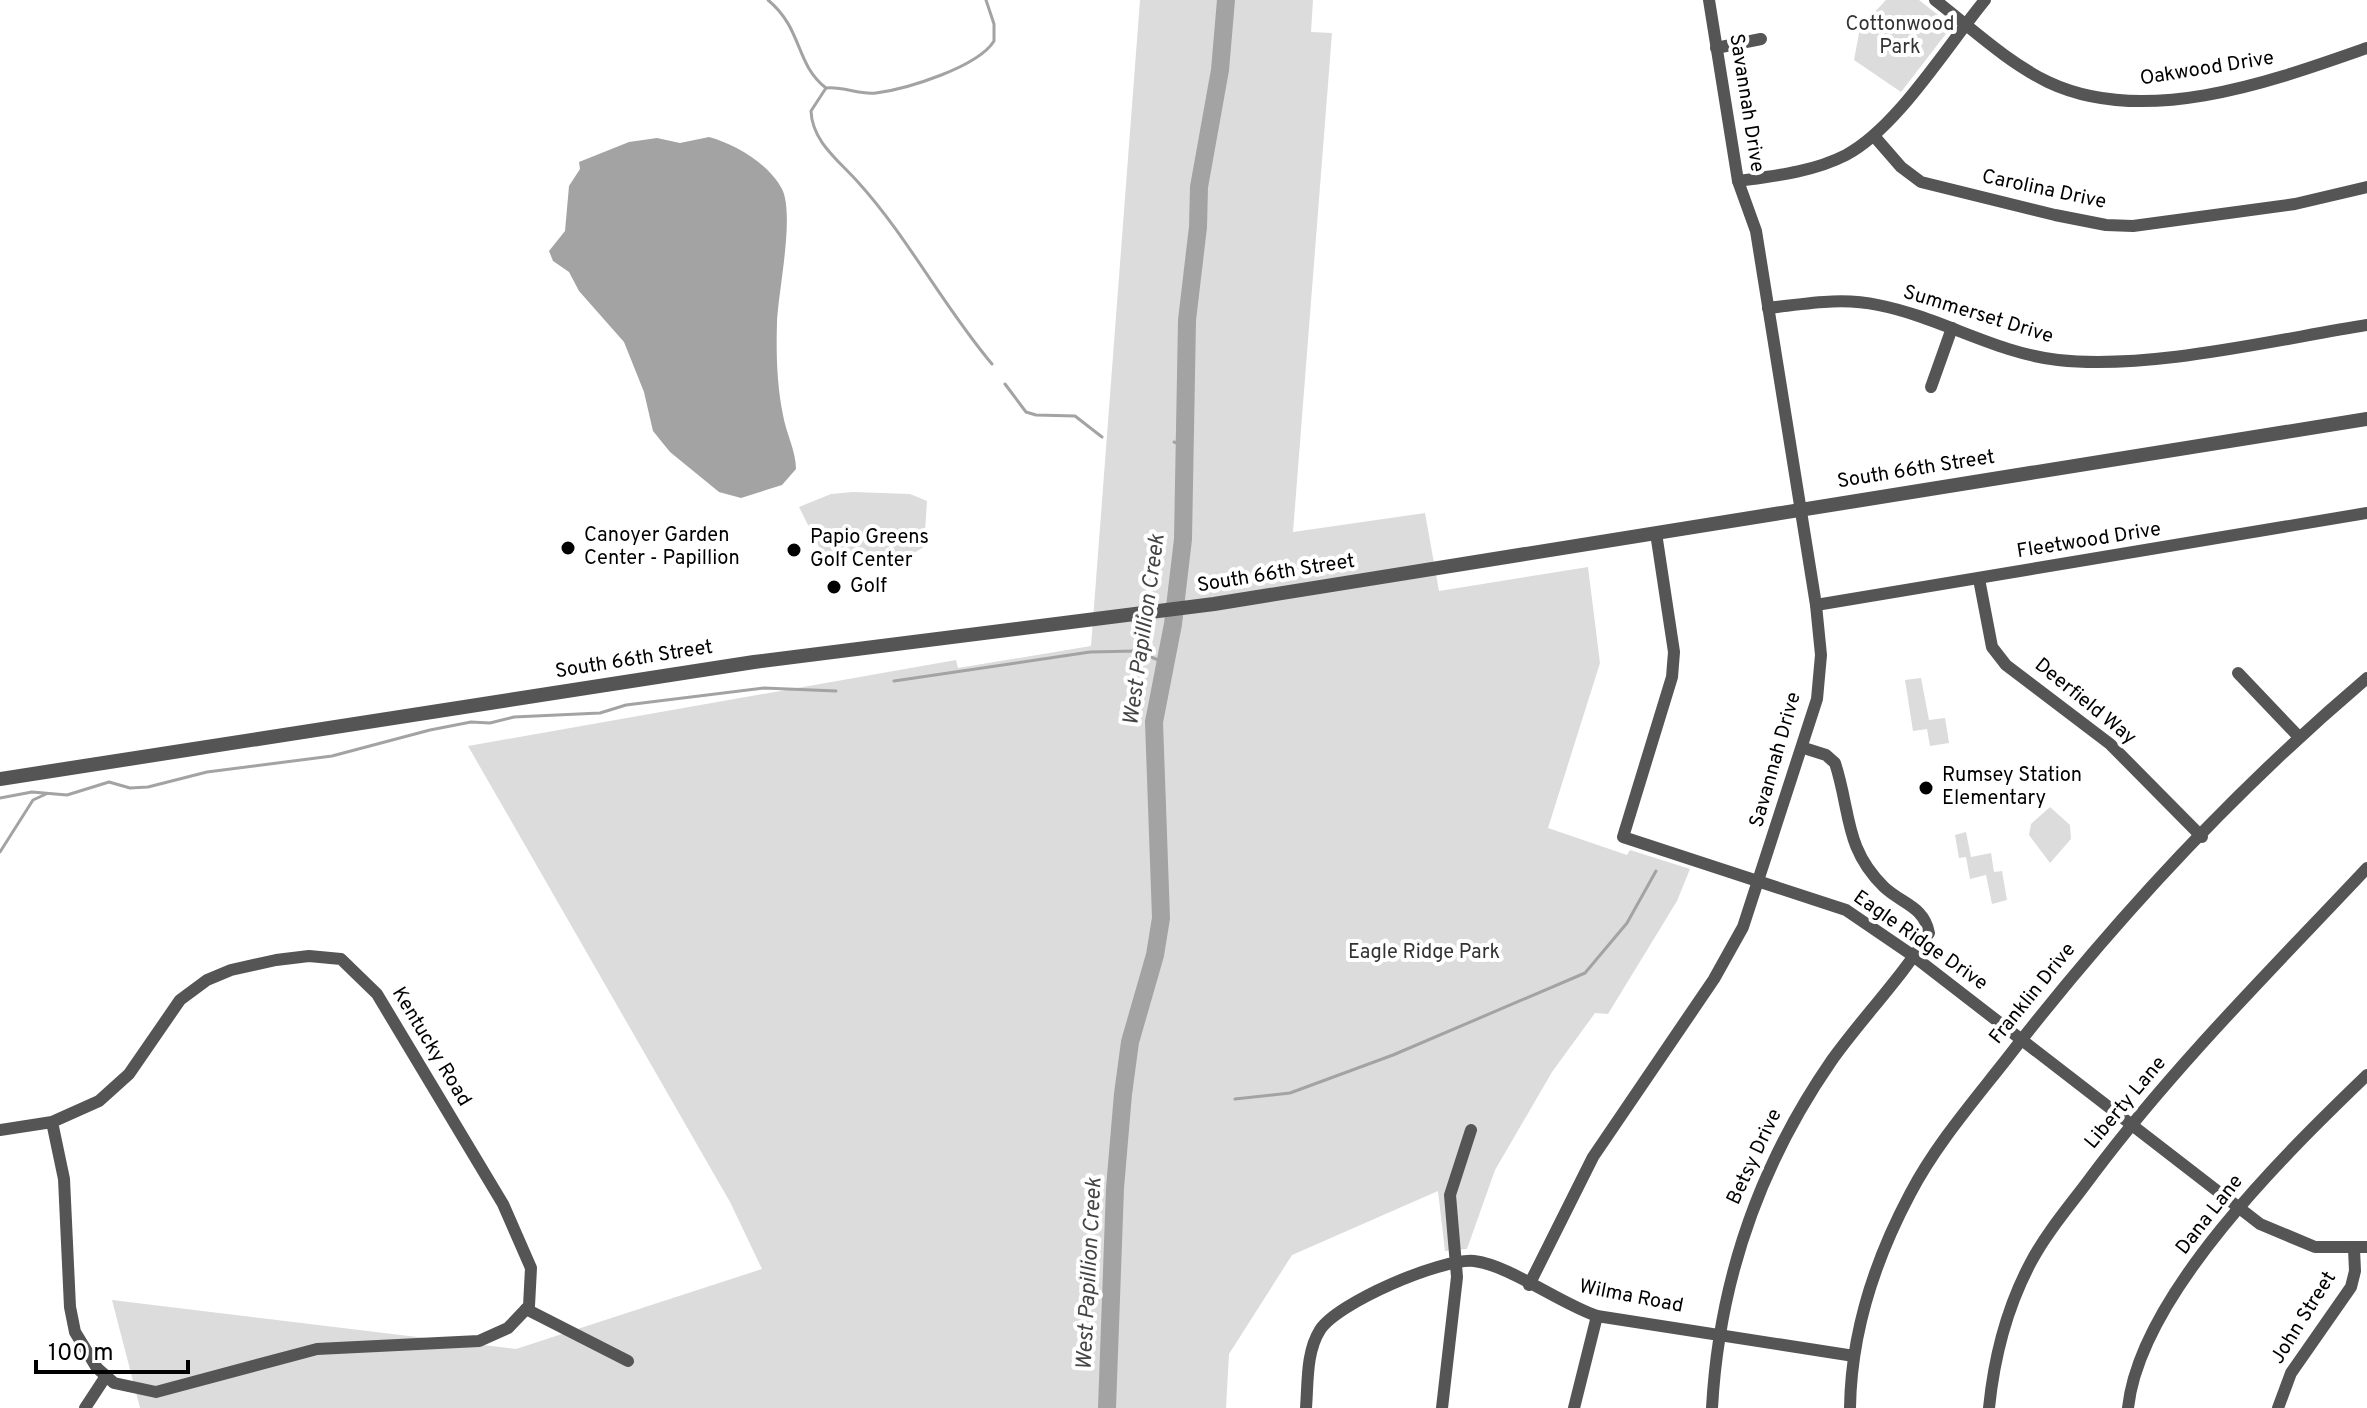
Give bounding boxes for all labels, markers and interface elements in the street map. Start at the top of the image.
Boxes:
park label: Cottonwood Park [1845,12,1955,61]
street label: Savannah Drive [1722,32,1770,174]
street label: Oakwood Drive [2138,46,2276,92]
street label: Carolina Drive [1979,164,2109,216]
street label: Summerset Drive [1900,280,2056,350]
street label: South 66th Street [1835,445,1997,495]
street label: Fleetwood Drive [2015,517,2163,565]
place label: Canoyer Garden Center - Papillion [584,523,740,572]
place label: Papio Greens Golf Center [810,525,929,574]
water label: West Papillion Creek [1118,532,1172,727]
marker: Canoyer Garden Center - Papillion [559,539,577,557]
marker: Papio Greens Golf Center [785,541,803,559]
street label: South 66th Street [1195,549,1357,599]
place label: Golf [850,574,887,600]
marker: Golf [825,578,843,596]
street label: South 66th Street [553,635,715,685]
street label: Deerfield Way [2029,653,2141,751]
street label: Savannah Drive [1744,689,1808,831]
place label: Rumsey Station Elementary [1942,763,2082,812]
marker: Rumsey Station Elementary [1917,779,1935,797]
street label: Eagle Ridge Drive [1848,885,1992,997]
street label: Franklin Drive [1984,938,2082,1050]
park label: Eagle Ridge Park [1348,940,1500,966]
street label: Kentucky Road [385,983,477,1111]
street label: Liberty Lane [2080,1051,2172,1155]
street label: Betsy Drive [1721,1105,1789,1209]
street label: Dana Lane [2171,1170,2249,1260]
water label: West Papillion Creek [1071,1176,1109,1371]
street label: John Street [2265,1267,2343,1369]
street label: Wilma Road [1577,1274,1685,1320]
scale bar [36,1324,188,1374]
text: 100 m [48,1339,114,1369]

